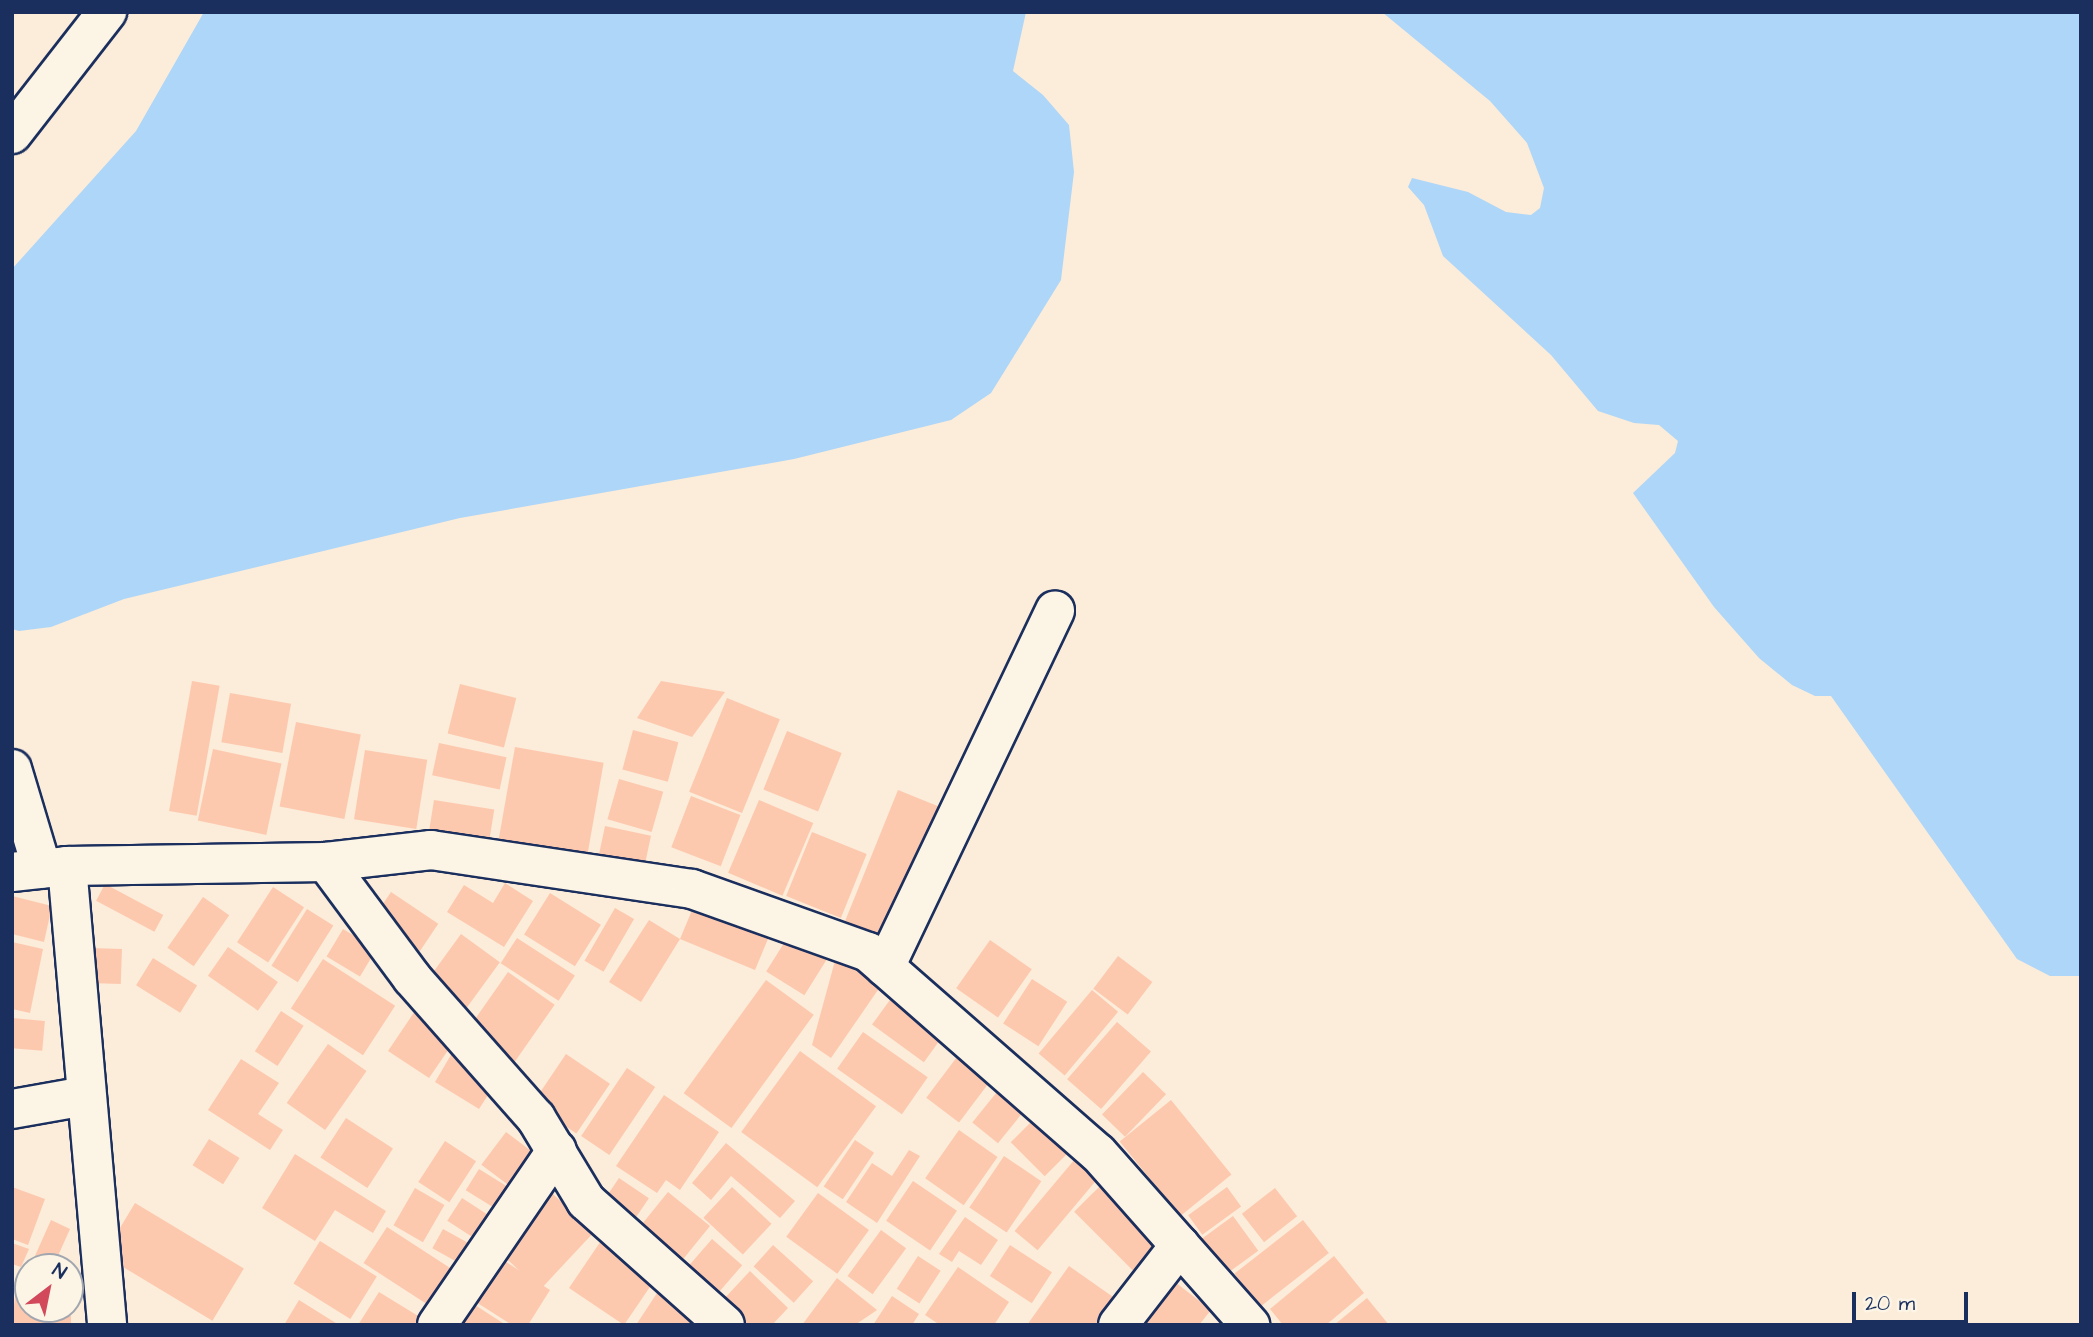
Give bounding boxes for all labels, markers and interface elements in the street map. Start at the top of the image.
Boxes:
north arrow [14,1253,84,1323]
text: N [47,1257,72,1286]
scale bar [1855,1278,1970,1322]
text: 20 m [1865,1289,1915,1318]

